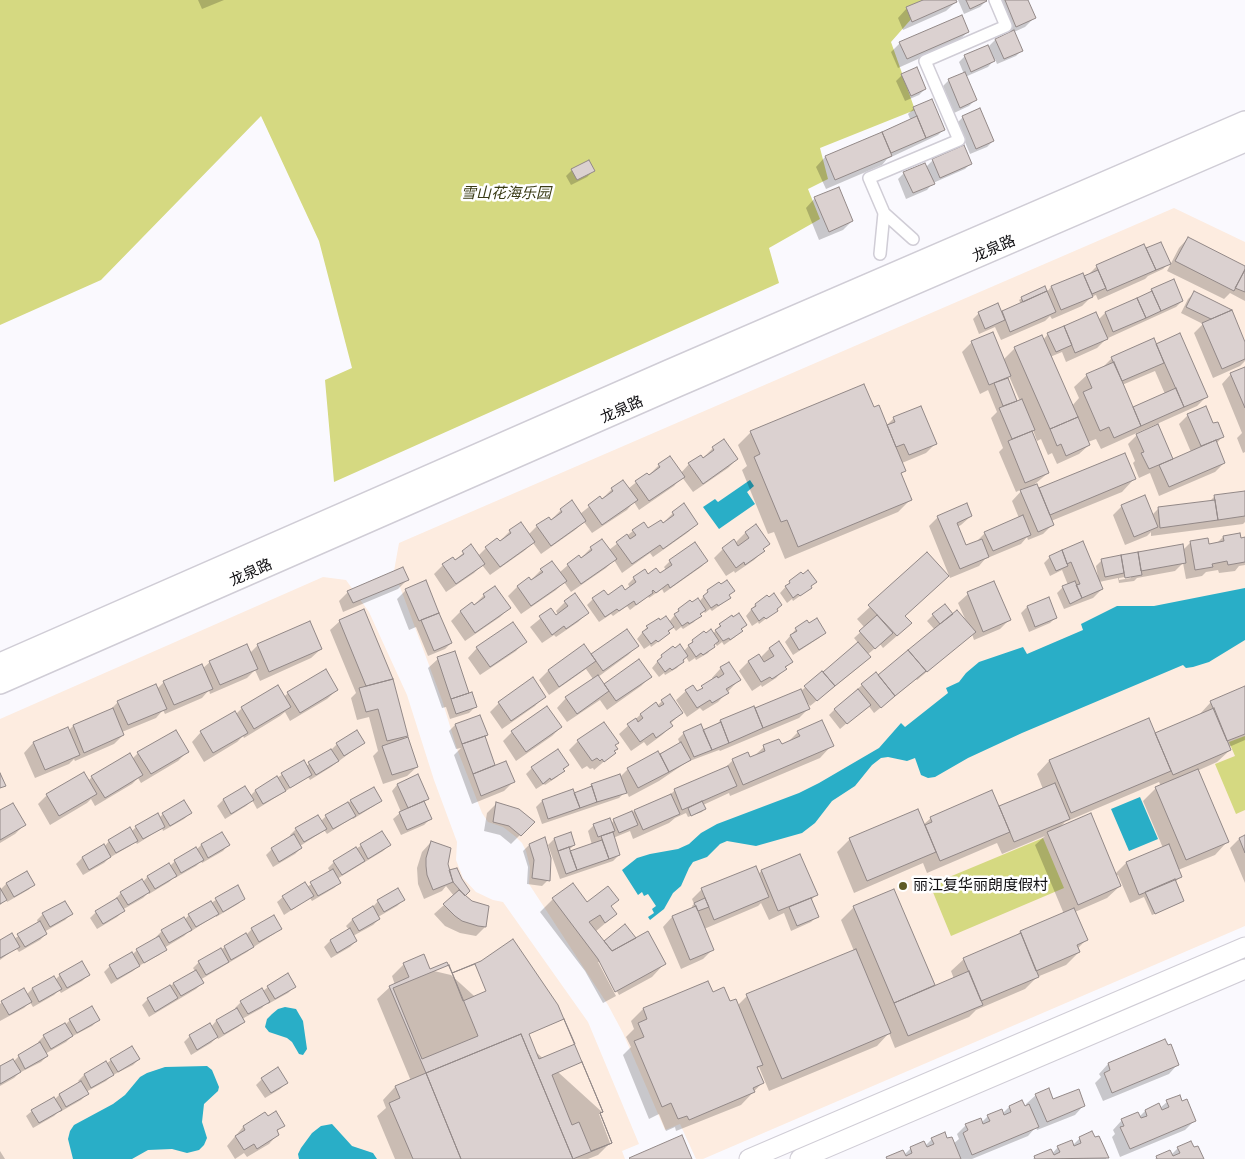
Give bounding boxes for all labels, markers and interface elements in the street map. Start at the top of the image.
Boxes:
park label: 雪山花海乐园 [461,185,551,203]
street label: 龙泉路 [970,232,1018,266]
street label: 龙泉路 [598,393,646,427]
street label: 龙泉路 [227,556,275,590]
place label: 丽江复华丽朗度假村 [913,877,1048,895]
marker: 丽江复华丽朗度假村 [897,880,909,892]

